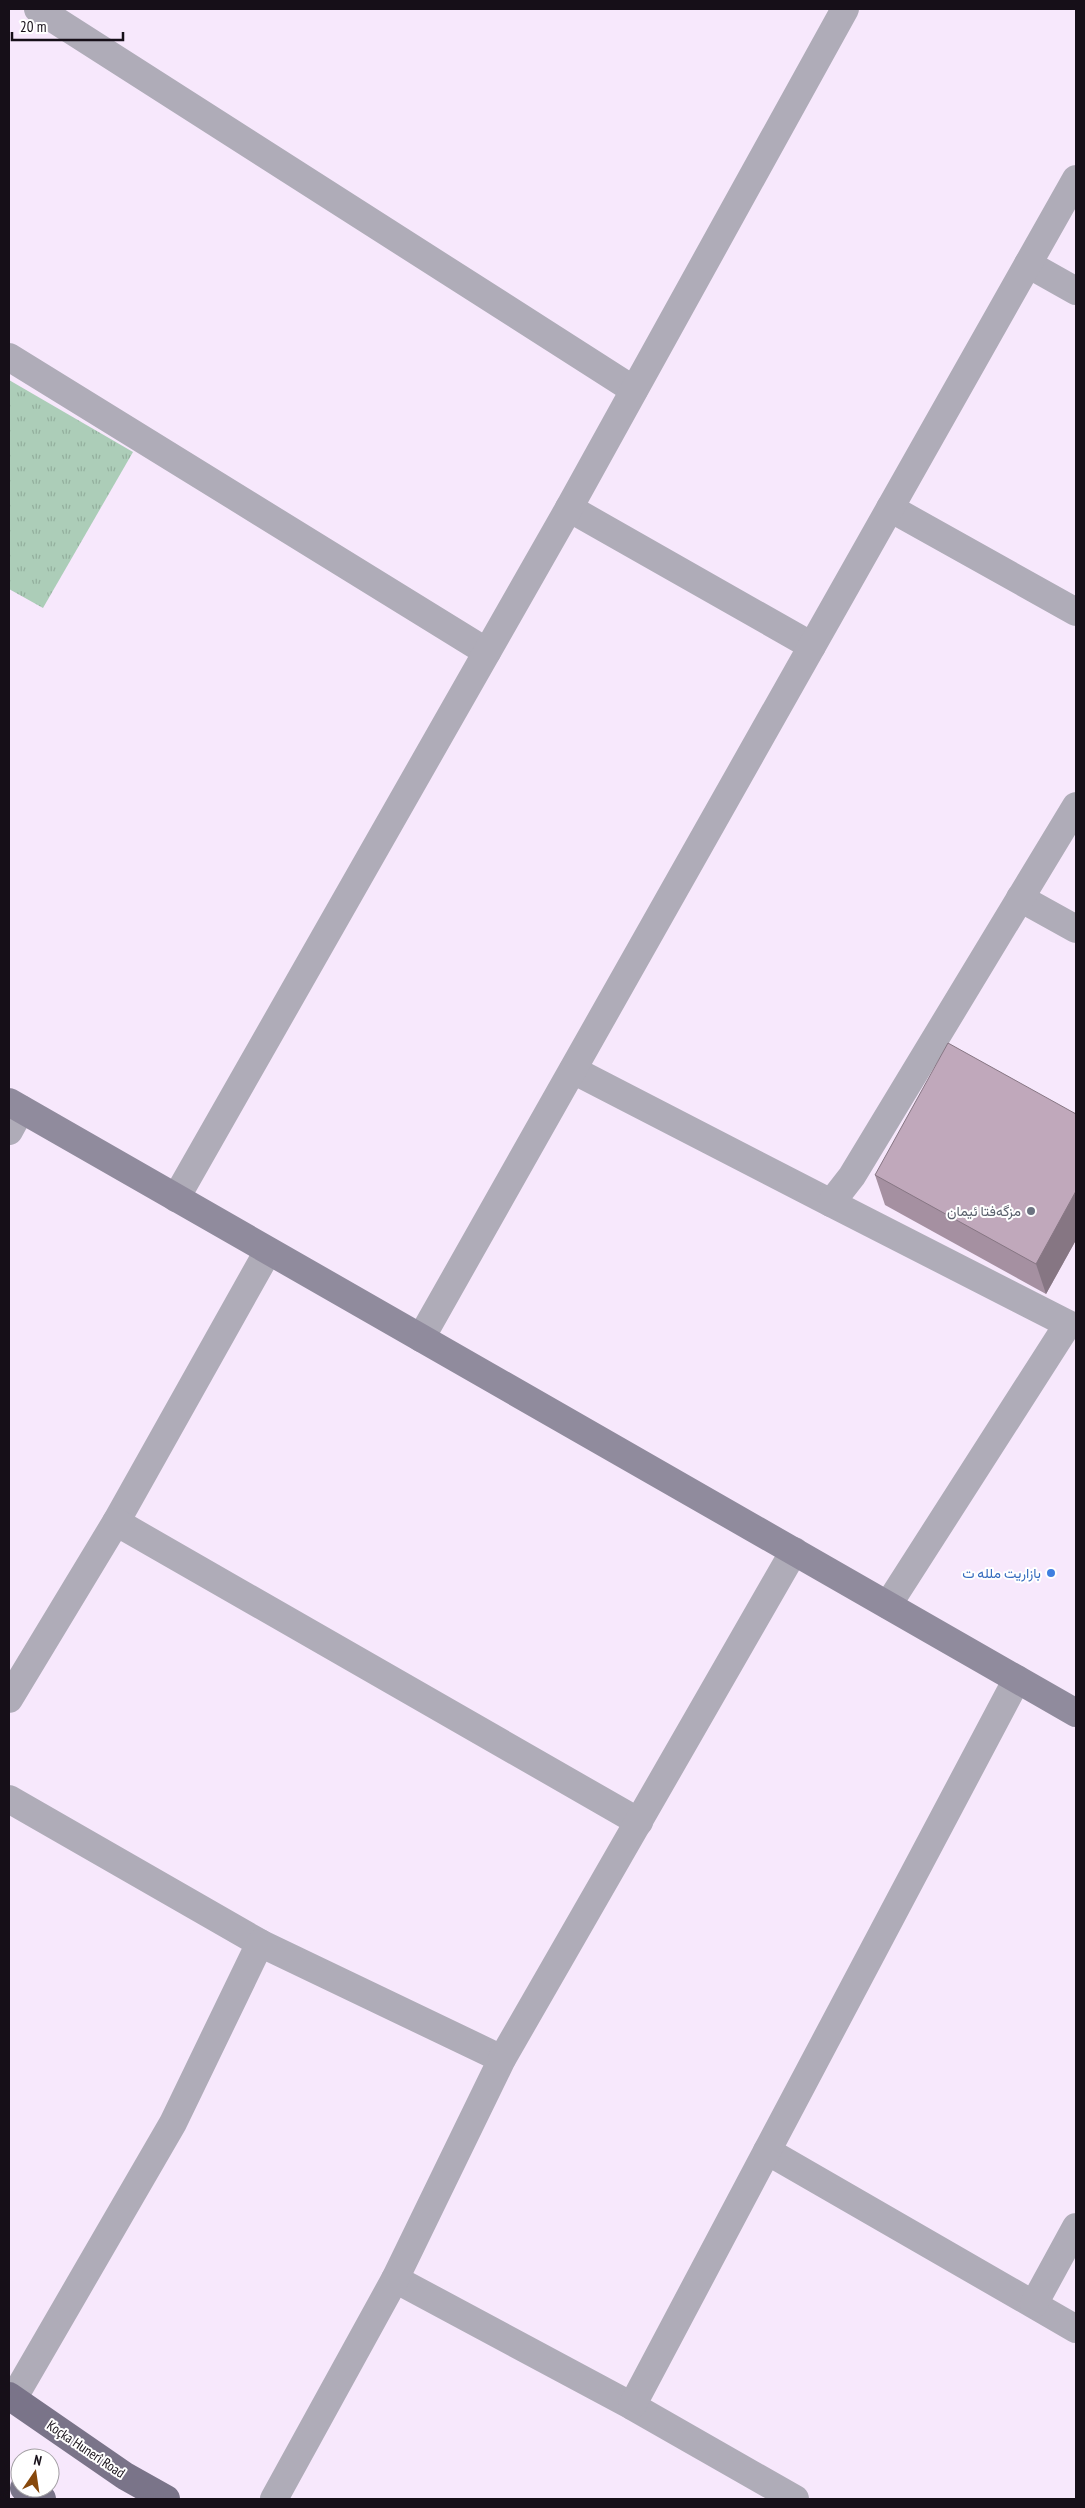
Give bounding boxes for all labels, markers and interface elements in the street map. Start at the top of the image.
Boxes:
scale bar [12,10,124,42]
text: 20 m [20,17,46,36]
place label: مزگەفتا ئيمان [947,1202,1021,1220]
marker: مزگەفتا ئيمان [1025,1205,1037,1217]
place label: بازاريت ملله ت [962,1564,1041,1582]
marker: بازاريت ملله ت [1045,1567,1057,1579]
street label: Koçka Hunerî Road [43,2416,129,2482]
north arrow [10,2448,60,2498]
text: N [32,2451,44,2470]

